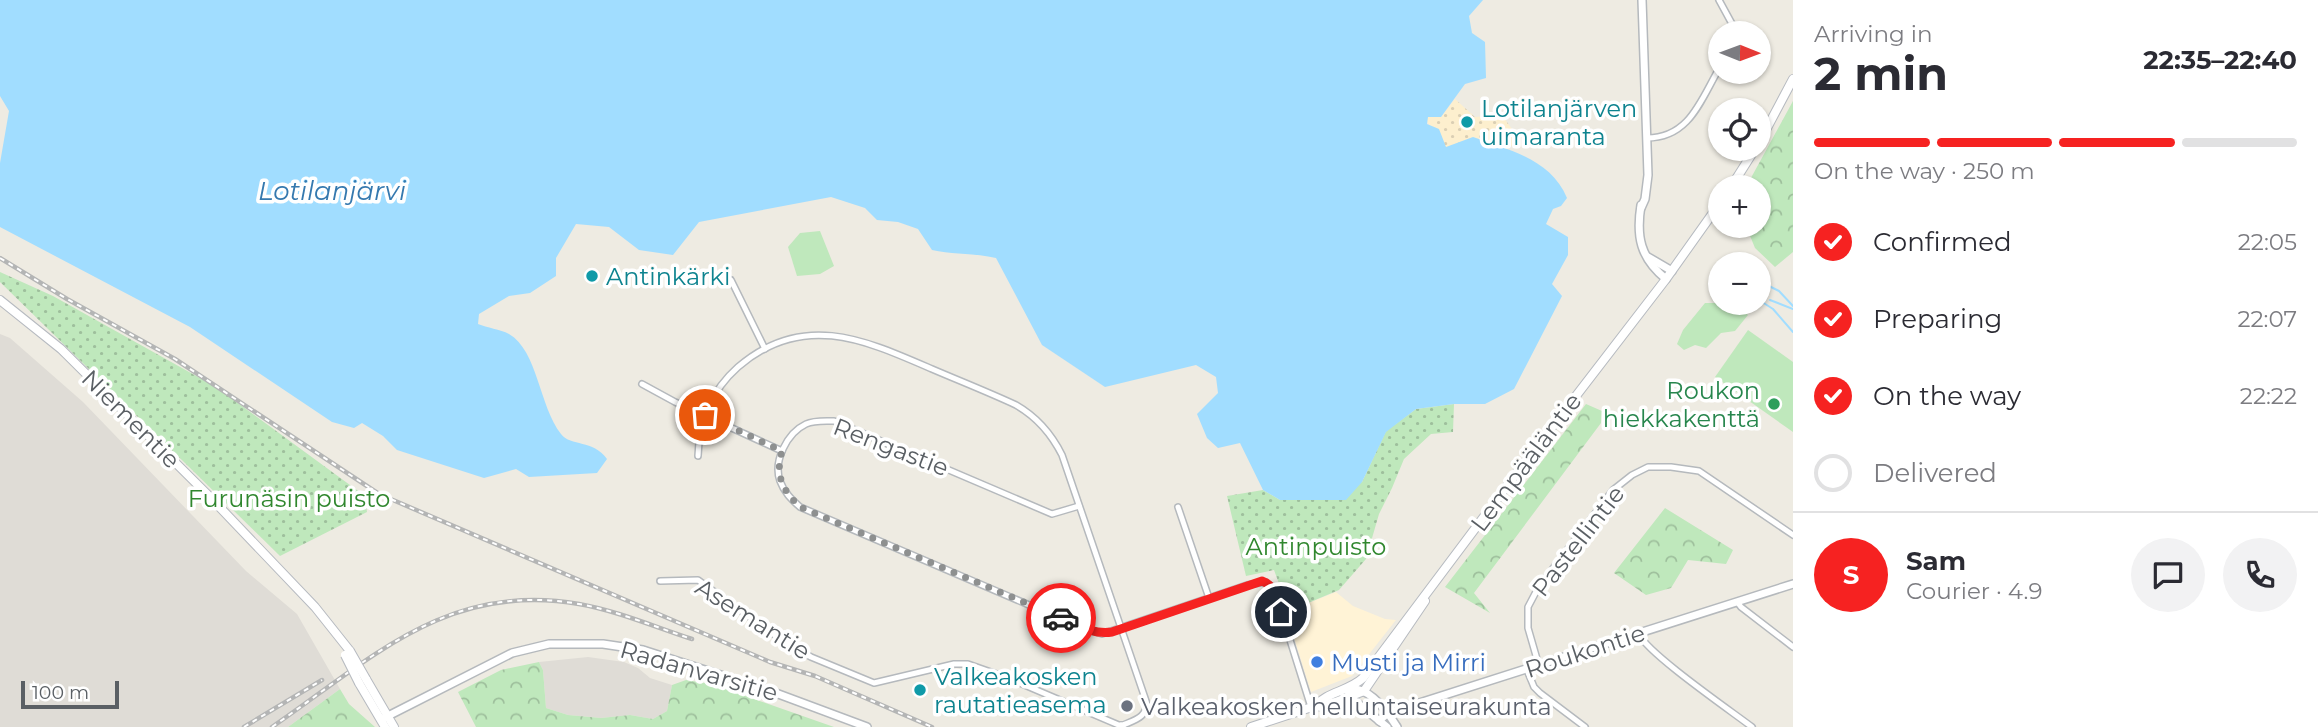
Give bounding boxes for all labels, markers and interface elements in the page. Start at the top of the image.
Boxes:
text: Arriving in [1814,20,1933,48]
north arrow [1708,21,1771,84]
map controls [1708,21,1771,315]
text: 22:35–22:40 [2143,44,2297,76]
text: 2 min [1814,45,1948,102]
place label: Lotilanjärven uimaranta [1481,94,1637,151]
button: locate [1708,98,1771,161]
marker: Lotilanjärven uimaranta [1459,114,1475,130]
text: On the way · 250 m [1814,157,2035,185]
water label: Lotilanjärvi [258,175,407,207]
button: + [1708,175,1771,238]
icon: check [1814,223,1852,261]
text: Confirmed [1873,226,2012,258]
text: 22:05 [2238,228,2297,256]
button: − [1708,252,1771,315]
place label: Antinkärki [606,262,730,291]
marker: Antinkärki [584,268,600,284]
icon: check [1814,300,1852,338]
text: Preparing [1873,303,2002,335]
text: 22:07 [2237,305,2297,333]
street label: Niementie [76,364,186,474]
place label: Roukon hiekkakenttä [1603,376,1760,433]
icon: check [1814,377,1852,415]
text: On the way [1873,380,2021,412]
text: 22:22 [2240,382,2297,410]
pin [675,385,735,445]
street label: Lempääläntie [1464,387,1588,537]
icon: bag [686,396,724,434]
marker: Roukon hiekkakenttä [1766,396,1782,412]
street label: Rengastie [829,412,953,482]
text: Delivered [1873,457,1997,489]
street label: Pastellintie [1526,480,1630,602]
park label: Furunäsin puisto [188,484,390,513]
park label: Antinpuisto [1246,532,1386,561]
button: chat [2131,538,2205,612]
button: phone [2223,538,2297,612]
text: Sam [1906,545,1966,577]
text: S [1843,559,1859,591]
street label: Asemantie [690,572,816,666]
text: Courier · 4.9 [1906,577,2042,605]
pin [1251,582,1311,642]
courier [1026,583,1096,653]
icon: home [1262,593,1300,631]
icon: car [1042,599,1080,637]
street label: Roukontie [1521,618,1649,684]
street label: Radanvarsitie [617,635,781,707]
place label: Musti ja Mirri [1331,648,1486,677]
marker: Musti ja Mirri [1309,654,1325,670]
place label: Valkeakosken rautatieasema [934,662,1107,719]
scale bar [21,678,119,710]
text: 100 m [32,681,89,704]
marker: Valkeakosken rautatieasema [912,682,928,698]
place label: Valkeakosken helluntaiseurakunta [1141,692,1552,721]
marker: Valkeakosken helluntaiseurakunta [1119,698,1135,714]

